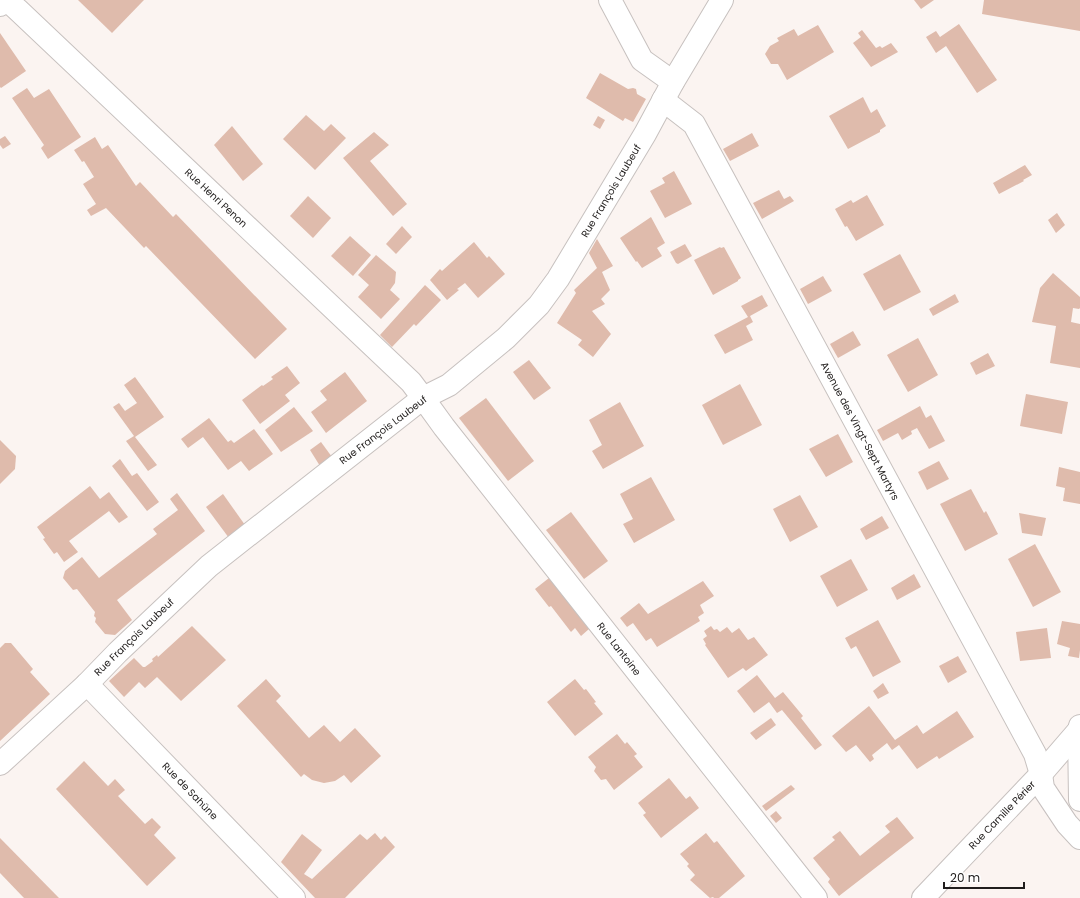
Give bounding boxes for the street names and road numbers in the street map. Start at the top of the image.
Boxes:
street label: Rue François Laubeuf [577,142,645,240]
street label: Rue Henri Penon [181,165,251,231]
street label: Avenue des Vingt-Sept Martyrs [817,359,903,503]
street label: Rue François Laubeuf [336,392,430,468]
street label: Rue François Laubeuf [91,595,177,679]
street label: Rue Lantoine [593,619,645,679]
street label: Rue de Sahüne [159,759,221,823]
street label: Rue Camille Périer [965,777,1039,853]

